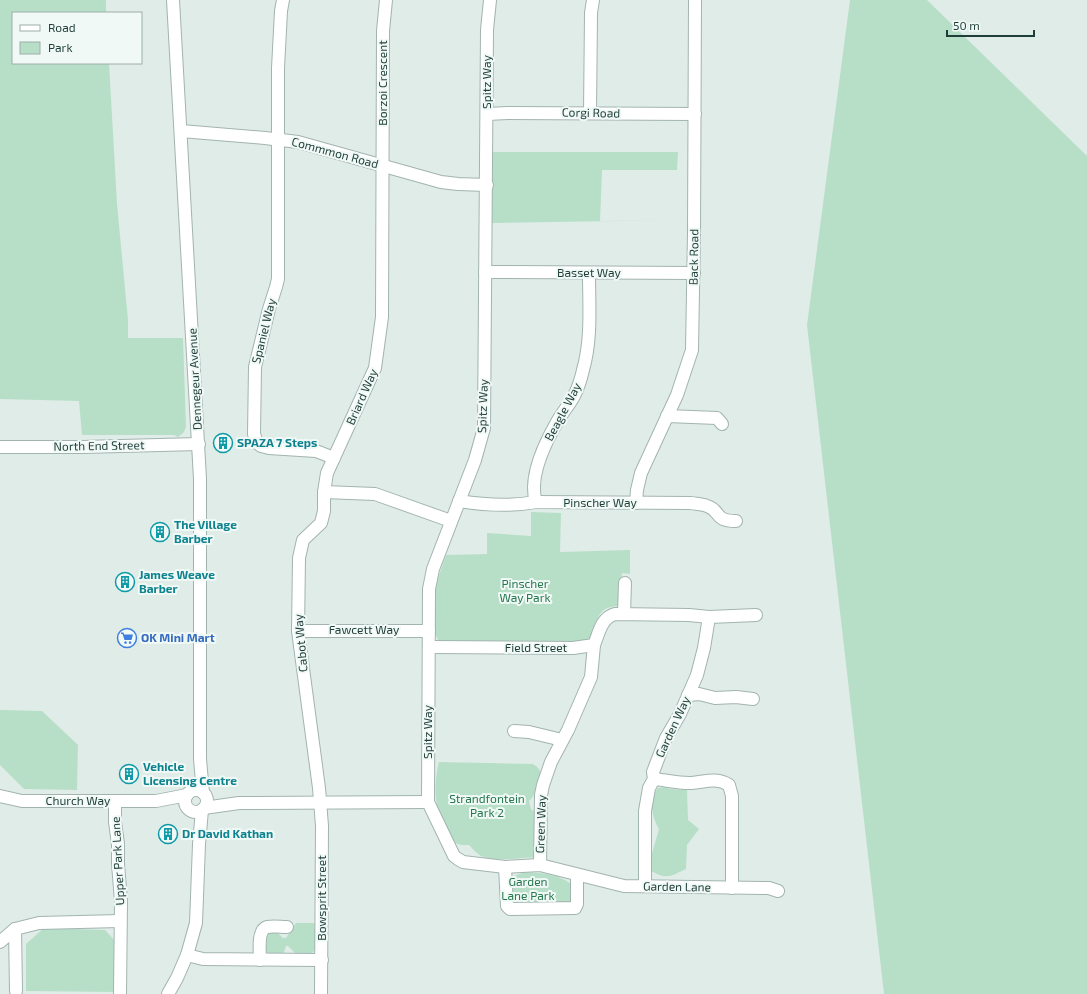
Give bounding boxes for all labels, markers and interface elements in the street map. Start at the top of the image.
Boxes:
legend [12,12,142,64]
scale bar [947,12,1034,38]
text: 50 m [953,18,980,32]
text: Road [48,20,76,34]
text: Park [48,40,73,54]
street label: Borzoi Crescent [375,40,389,126]
street label: Spitz Way [479,54,493,109]
street label: Corgi Road [562,104,620,120]
street label: Commmon Road [290,134,380,170]
street label: Back Road [686,229,700,285]
street label: Basset Way [557,265,622,279]
street label: Spaniel Way [248,296,278,365]
street label: Dennegeur Avenue [184,328,204,430]
street label: Briard Way [342,366,380,427]
street label: Spitz Way [474,378,490,433]
street label: Beagle Way [541,379,584,443]
building icon: SPAZA 7 Steps [212,432,234,454]
place label: SPAZA 7 Steps [237,435,317,449]
street label: North End Street [53,437,145,453]
street label: Pinscher Way [563,495,637,509]
place label: The Village Barber [174,517,237,545]
building icon: The Village Barber [149,521,171,543]
place label: James Weave Barber [139,567,215,595]
building icon: James Weave Barber [114,571,136,593]
park label: Pinscher Way Park [499,576,551,604]
street label: Cabot Way [290,613,310,673]
street label: Fawcett Way [329,622,400,636]
supermarket icon: OK Mini Mart [116,627,138,649]
place label: OK Mini Mart [141,630,215,644]
street label: Field Street [505,640,568,654]
street label: Garden Way [652,693,693,759]
street label: Spitz Way [420,704,434,759]
place label: Vehicle Licensing Centre [143,759,237,787]
building icon: Vehicle Licensing Centre [118,763,140,785]
park label: Strandfontein Park 2 [449,791,525,819]
street label: Church Way [46,793,111,807]
street label: Green Way [532,794,548,854]
street label: Upper Park Lane [108,816,126,906]
building icon: Dr David Kathan [157,823,179,845]
place label: Dr David Kathan [182,826,273,840]
street label: Bowsprit Street [314,855,328,941]
park label: Garden Lane Park [501,874,555,902]
street label: Garden Lane [643,878,711,894]

